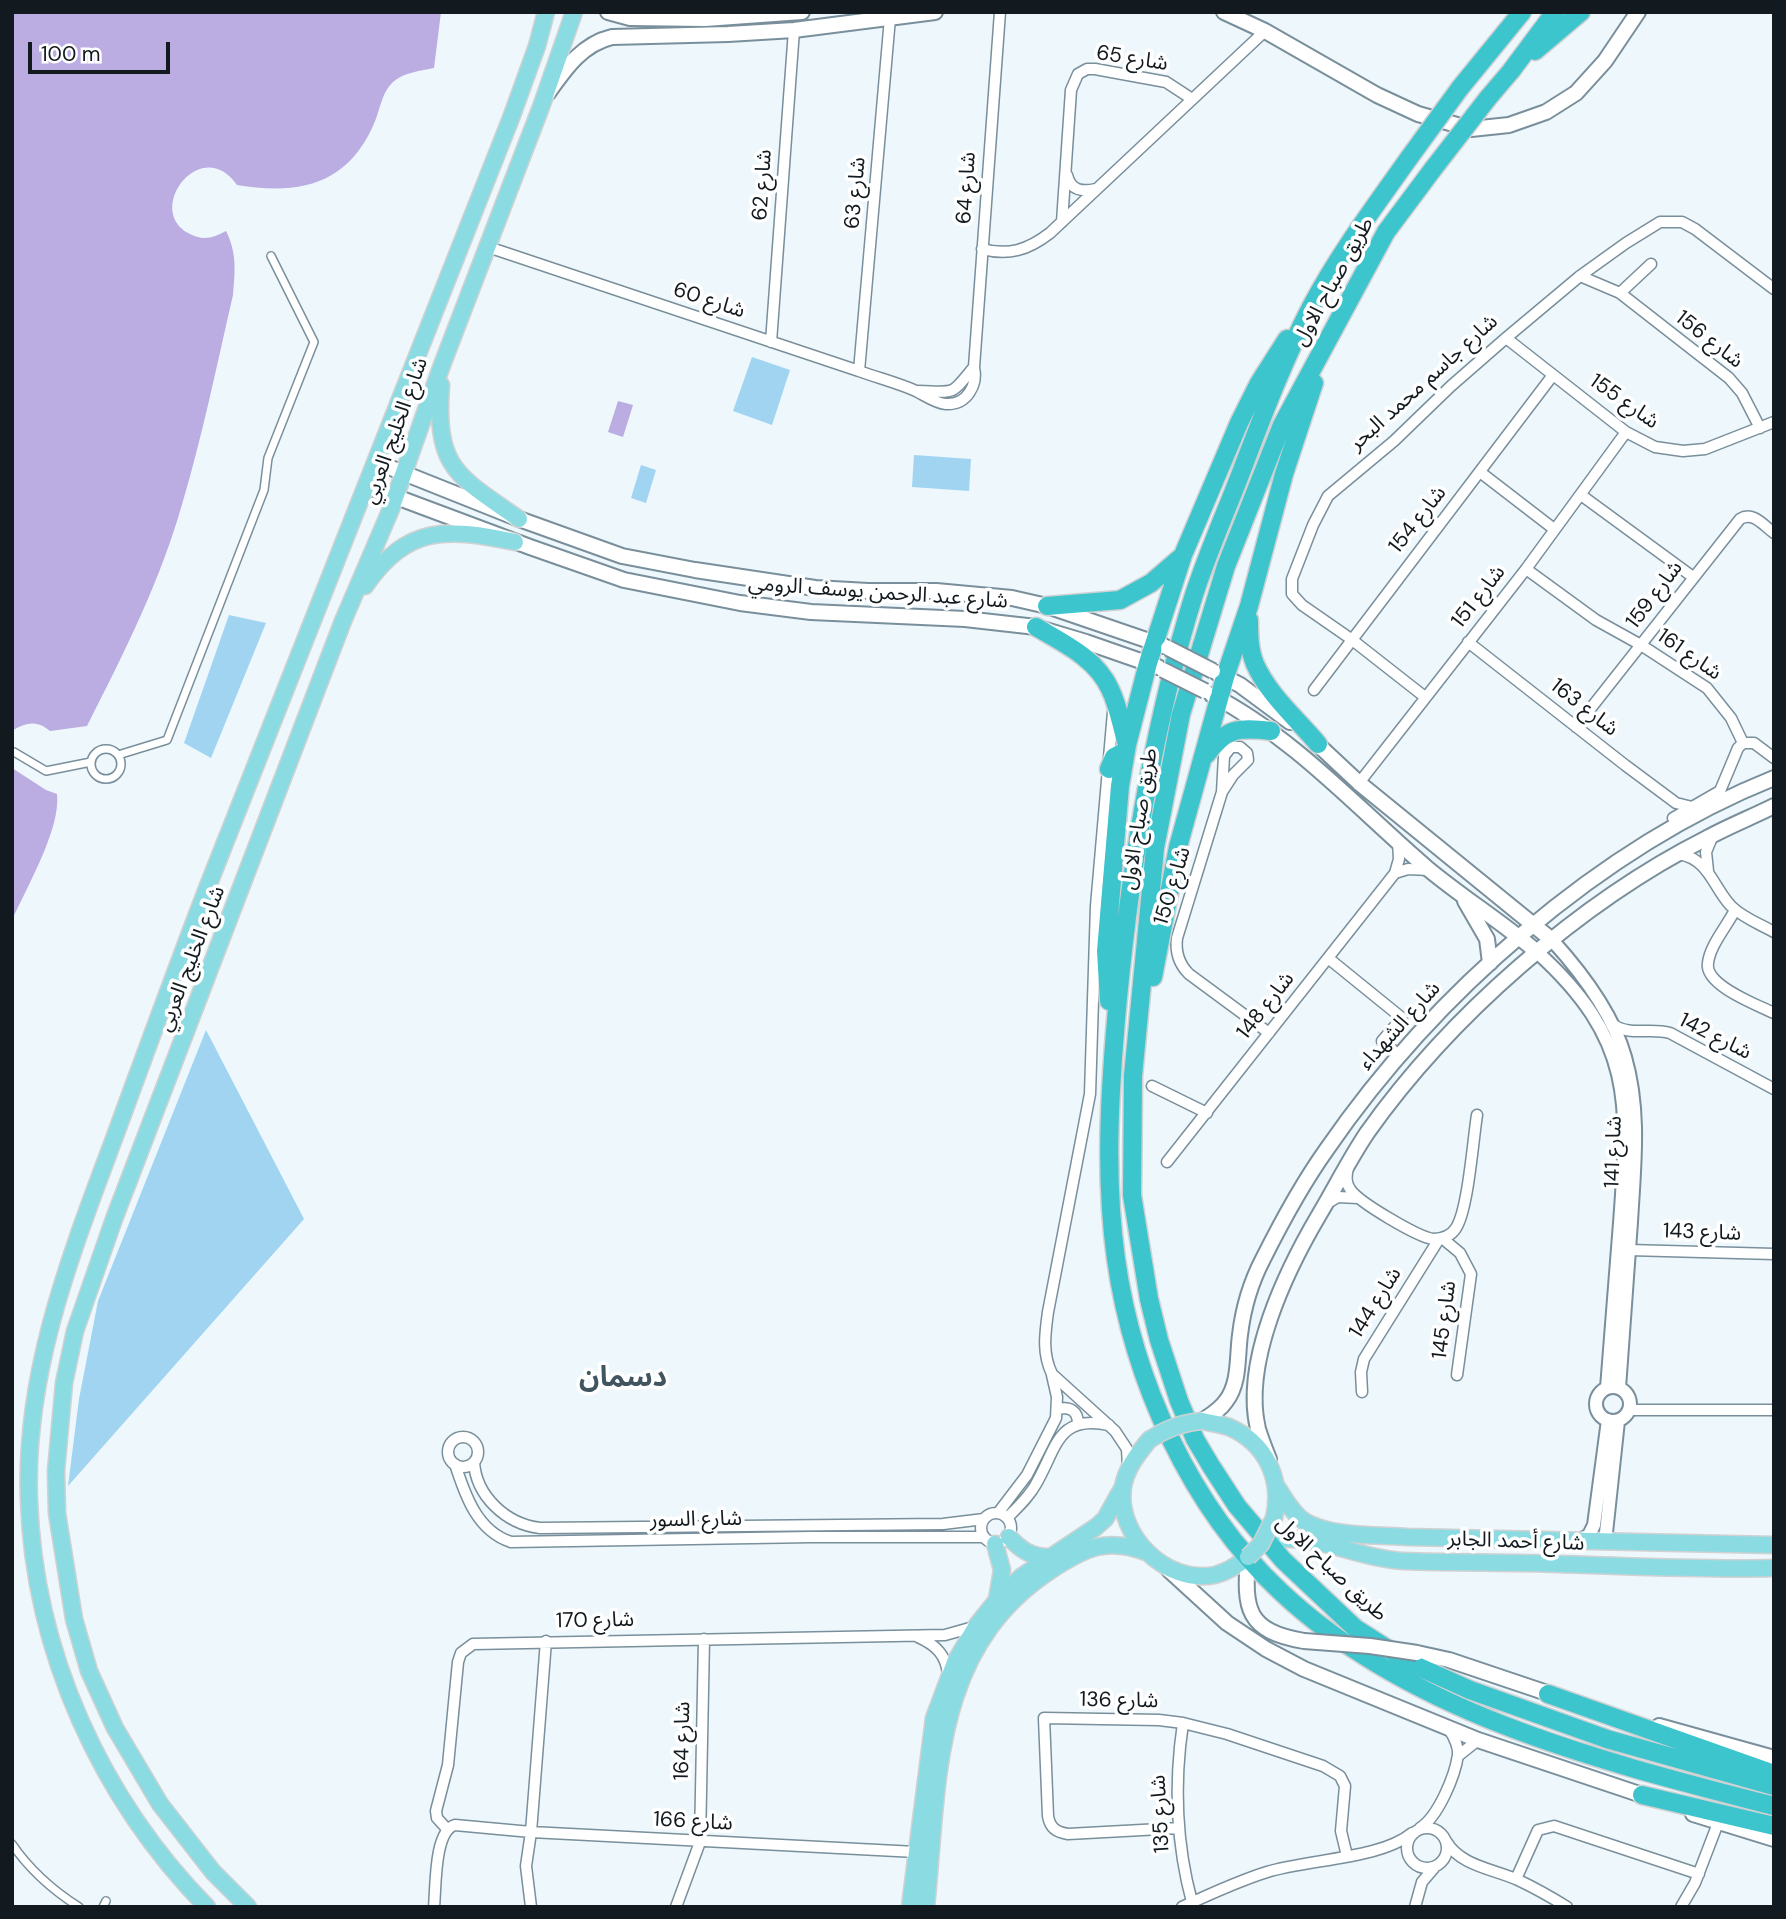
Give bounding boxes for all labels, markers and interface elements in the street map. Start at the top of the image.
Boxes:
scale bar [32,28,173,72]
text: 100 m [41,40,101,68]
street label: شارع 65 [1094,41,1170,77]
street label: شارع 62 [748,149,778,221]
street label: شارع 64 [952,151,982,225]
street label: شارع 63 [840,156,872,230]
street label: طريق صباح الاول [1288,213,1380,351]
street label: شارع 60 [670,278,748,324]
street label: شارع 156 [1670,306,1748,374]
street label: شارع جاسم محمد البحر [1344,310,1504,456]
street label: شارع الخليج العربي [358,354,434,508]
street label: شارع 155 [1585,369,1663,435]
street label: شارع 154 [1384,481,1452,559]
street label: شارع 159 [1621,556,1689,634]
street label: شارع 151 [1447,561,1511,633]
street label: شارع عبد الرحمن يوسف الرومي [747,571,1009,615]
street label: شارع 161 [1652,624,1726,686]
street label: شارع 163 [1545,674,1623,742]
street label: طريق صباح الاول [1116,746,1164,892]
street label: شارع 150 [1149,844,1197,928]
street label: شارع الخليج العربي [153,883,231,1035]
street label: شارع 148 [1232,967,1300,1045]
street label: شارع الشهداء [1354,977,1446,1075]
street label: شارع 142 [1675,1008,1755,1066]
street label: شارع 141 [1600,1115,1628,1189]
street label: شارع 143 [1662,1219,1742,1247]
street label: شارع 144 [1344,1263,1408,1343]
street label: شارع 145 [1428,1279,1462,1361]
district label: دسمان [579,1362,667,1396]
street label: شارع السور [650,1507,742,1533]
street label: طريق صباح الاول [1270,1511,1392,1627]
street label: شارع أحمد الجابر [1447,1527,1585,1557]
street label: شارع 170 [556,1608,634,1634]
street label: شارع 136 [1079,1688,1159,1714]
street label: شارع 164 [670,1701,696,1781]
street label: شارع 135 [1146,1774,1176,1854]
street label: شارع 166 [653,1807,733,1837]

